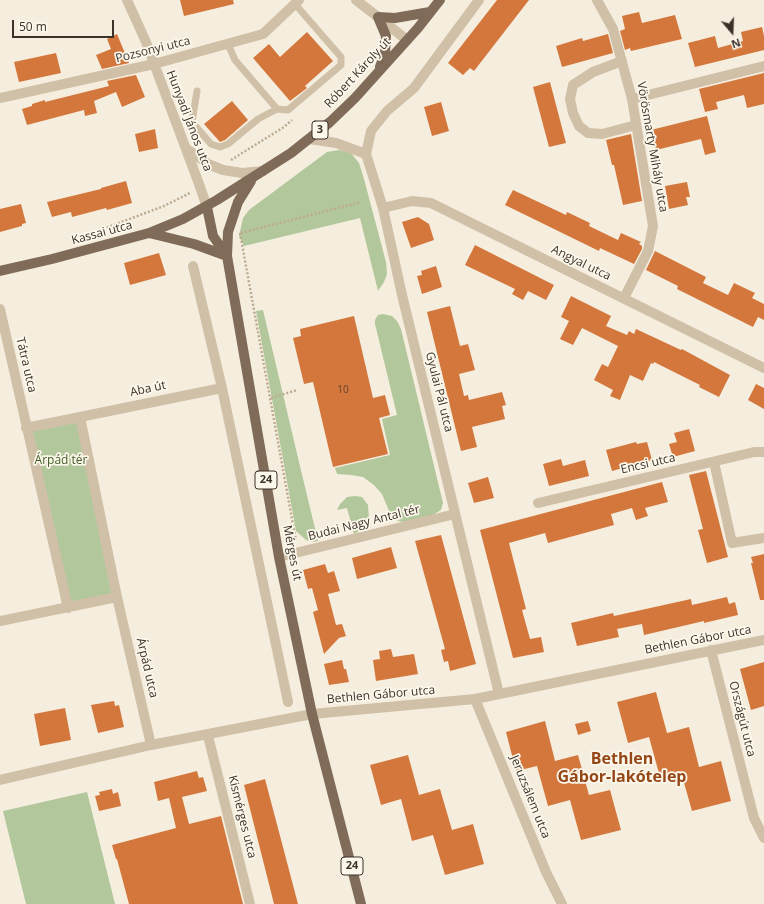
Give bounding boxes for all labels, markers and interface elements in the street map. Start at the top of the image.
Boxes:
scale bar [14,12,116,38]
north arrow [712,12,752,52]
text: 50 m [19,18,47,35]
street label: Pozsonyi utca [114,34,192,66]
street label: Róbert Károly út [322,35,394,111]
text: N [729,35,743,52]
street label: Hunyadi János utca [163,68,215,174]
street label: Vörösmarty Mihály utca [633,81,671,213]
road number: 3 [312,121,328,139]
street label: Kassai utca [70,218,134,248]
street label: Angyal utca [549,242,613,284]
street label: Tátra utca [13,336,39,394]
street label: Gyulai Pál utca [422,350,456,434]
street label: Aba út [129,378,167,400]
house number: 10 [337,384,349,396]
street label: Encsi utca [619,451,677,477]
park label: Árpád tér [35,454,87,468]
road number: 24 [255,471,277,489]
street label: Budai Nagy Antal tér [307,502,421,544]
street label: Mérges út [280,524,304,582]
street label: Bethlen Gábor utca [643,623,753,657]
street label: Árpád utca [133,637,161,699]
street label: Országút utca [726,680,758,758]
street label: Bethlen Gábor utca [326,683,436,707]
district label: Bethlen Gábor-lakótelep [558,749,686,787]
street label: Jeruzsálem utca [507,753,553,841]
street label: Kismérges utca [225,774,259,860]
road number: 24 [341,857,363,875]

